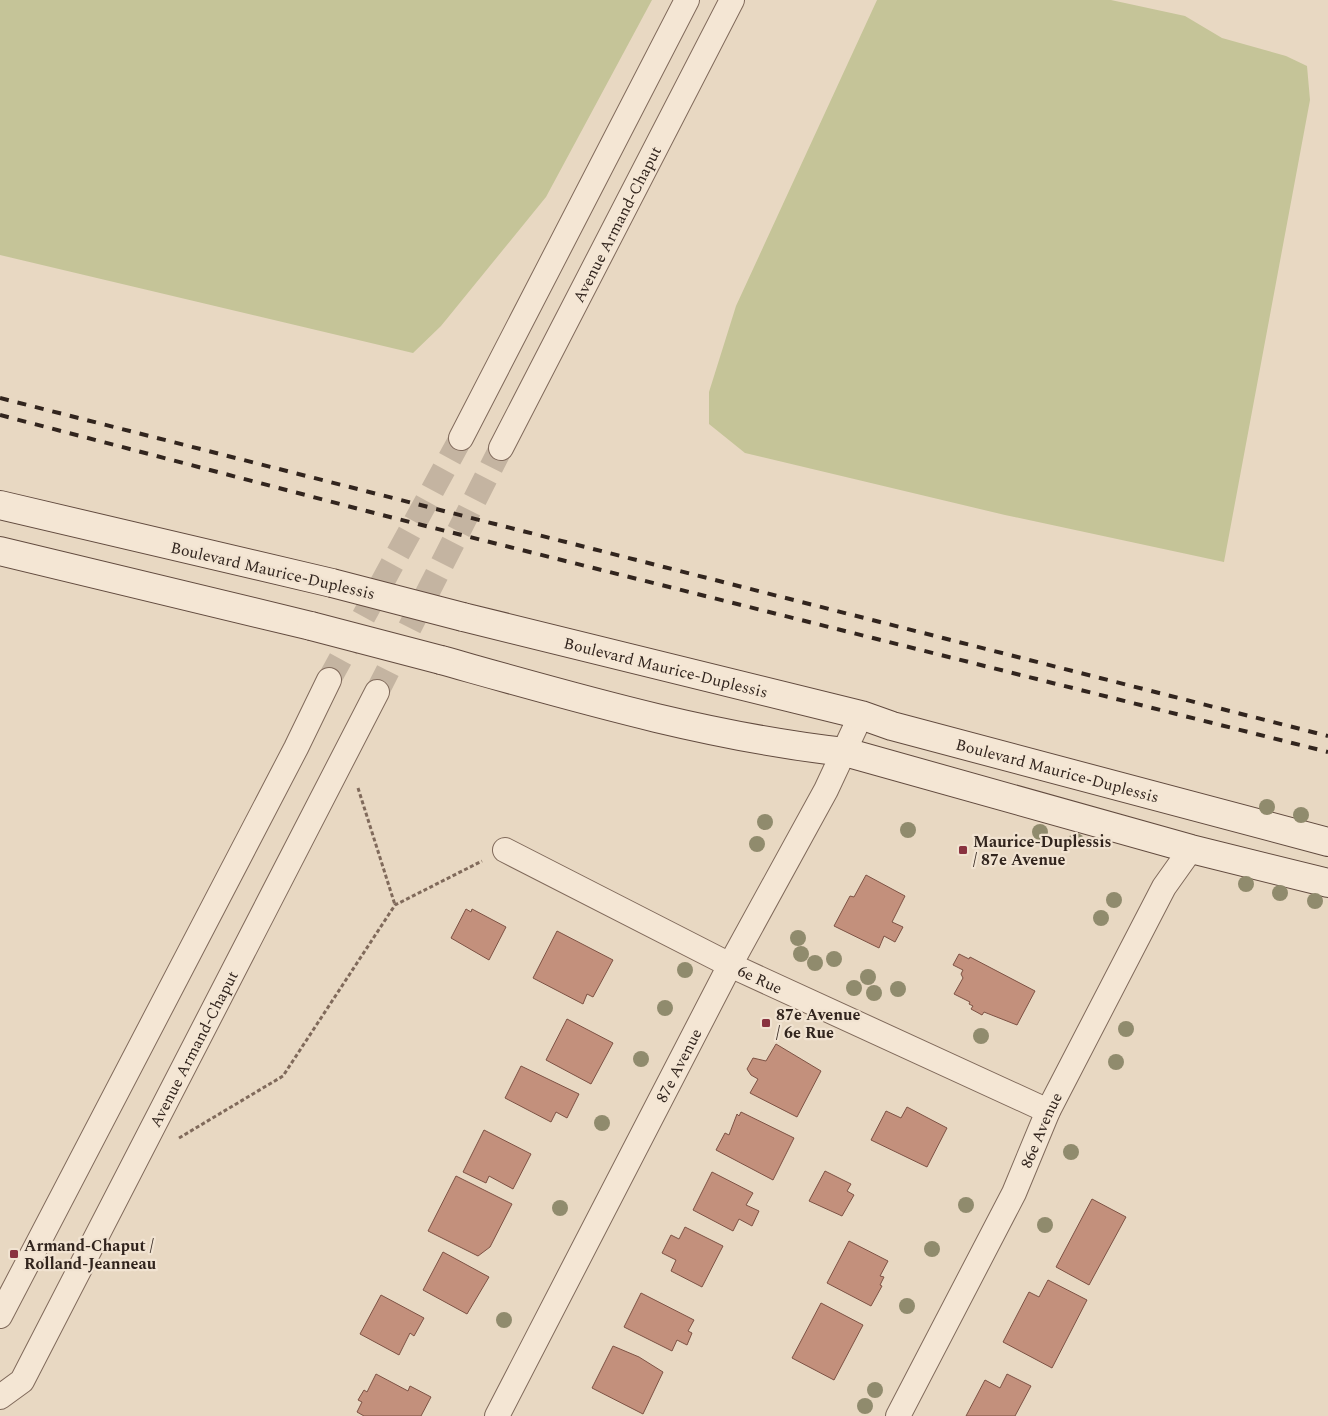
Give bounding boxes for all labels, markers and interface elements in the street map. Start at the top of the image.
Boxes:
street label: Avenue Armand-Chaput [567,142,668,307]
street label: Boulevard Maurice-Duplessis [168,536,377,606]
street label: Boulevard Maurice-Duplessis [561,631,770,705]
street label: Boulevard Maurice-Duplessis [953,732,1161,809]
place label: Maurice-Duplessis / 87e Avenue [973,830,1112,872]
marker: Maurice-Duplessis / 87e Avenue [957,844,969,856]
street label: 6e Rue [733,959,786,1001]
street label: Avenue Armand-Chaput [144,966,245,1132]
place label: 87e Avenue / 6e Rue [776,1003,861,1045]
marker: 87e Avenue / 6e Rue [760,1017,772,1029]
street label: 87e Avenue [650,1024,708,1107]
street label: 86e Avenue [1015,1088,1069,1172]
place label: Armand-Chaput / Rolland-Jeanneau [24,1234,157,1276]
marker: Armand-Chaput / Rolland-Jeanneau [8,1248,20,1260]

